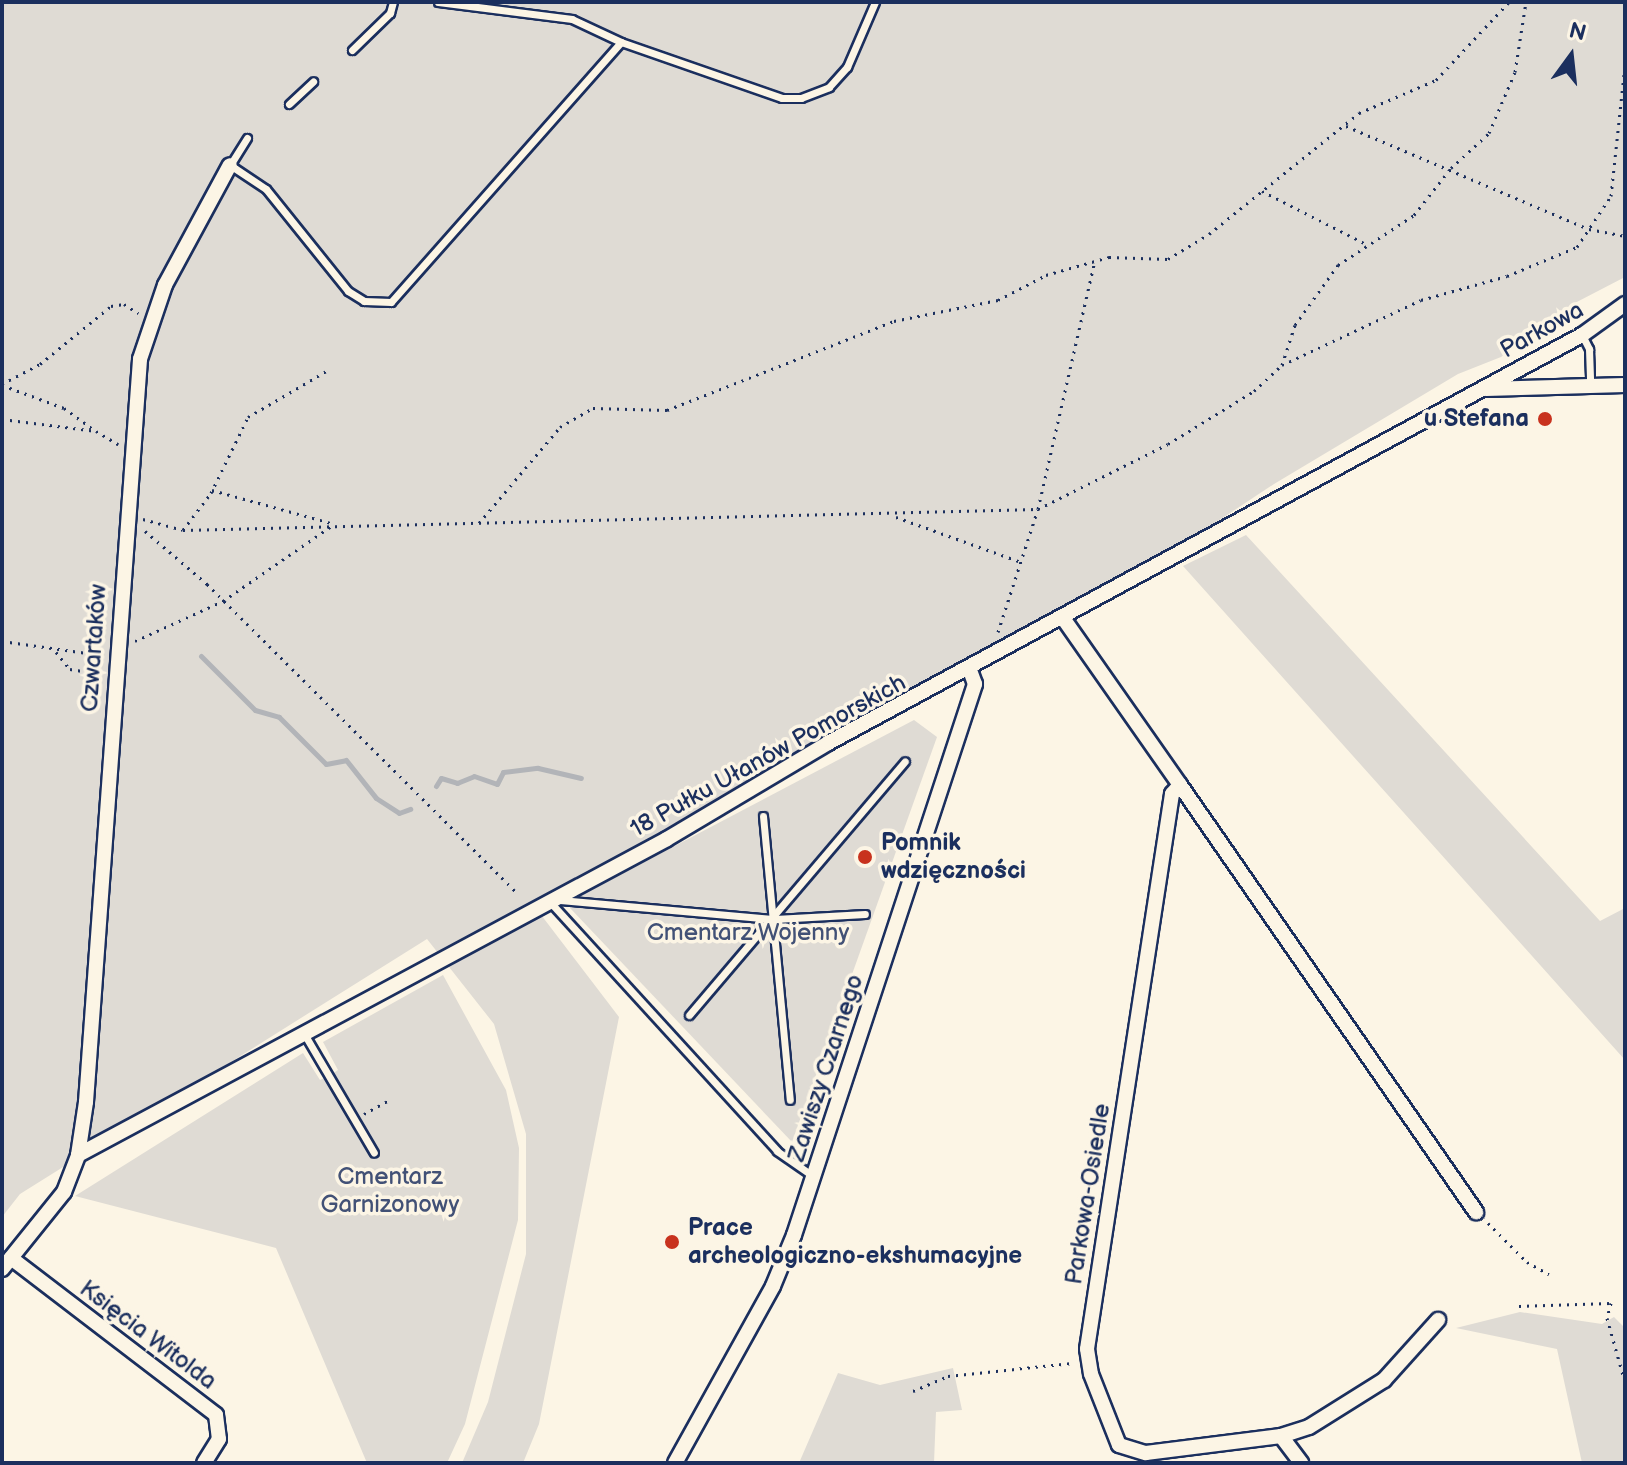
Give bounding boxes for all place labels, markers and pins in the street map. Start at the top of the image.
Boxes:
place label: u Stefana [1424,405,1529,433]
marker: u Stefana [1536,410,1554,428]
place label: Pomnik wdzięczności [881,829,1026,885]
marker: Pomnik wdzięczności [856,848,874,866]
place label: Prace archeologiczno-ekshumacyjne [688,1214,1022,1270]
marker: Prace archeologiczno-ekshumacyjne [663,1233,681,1251]

